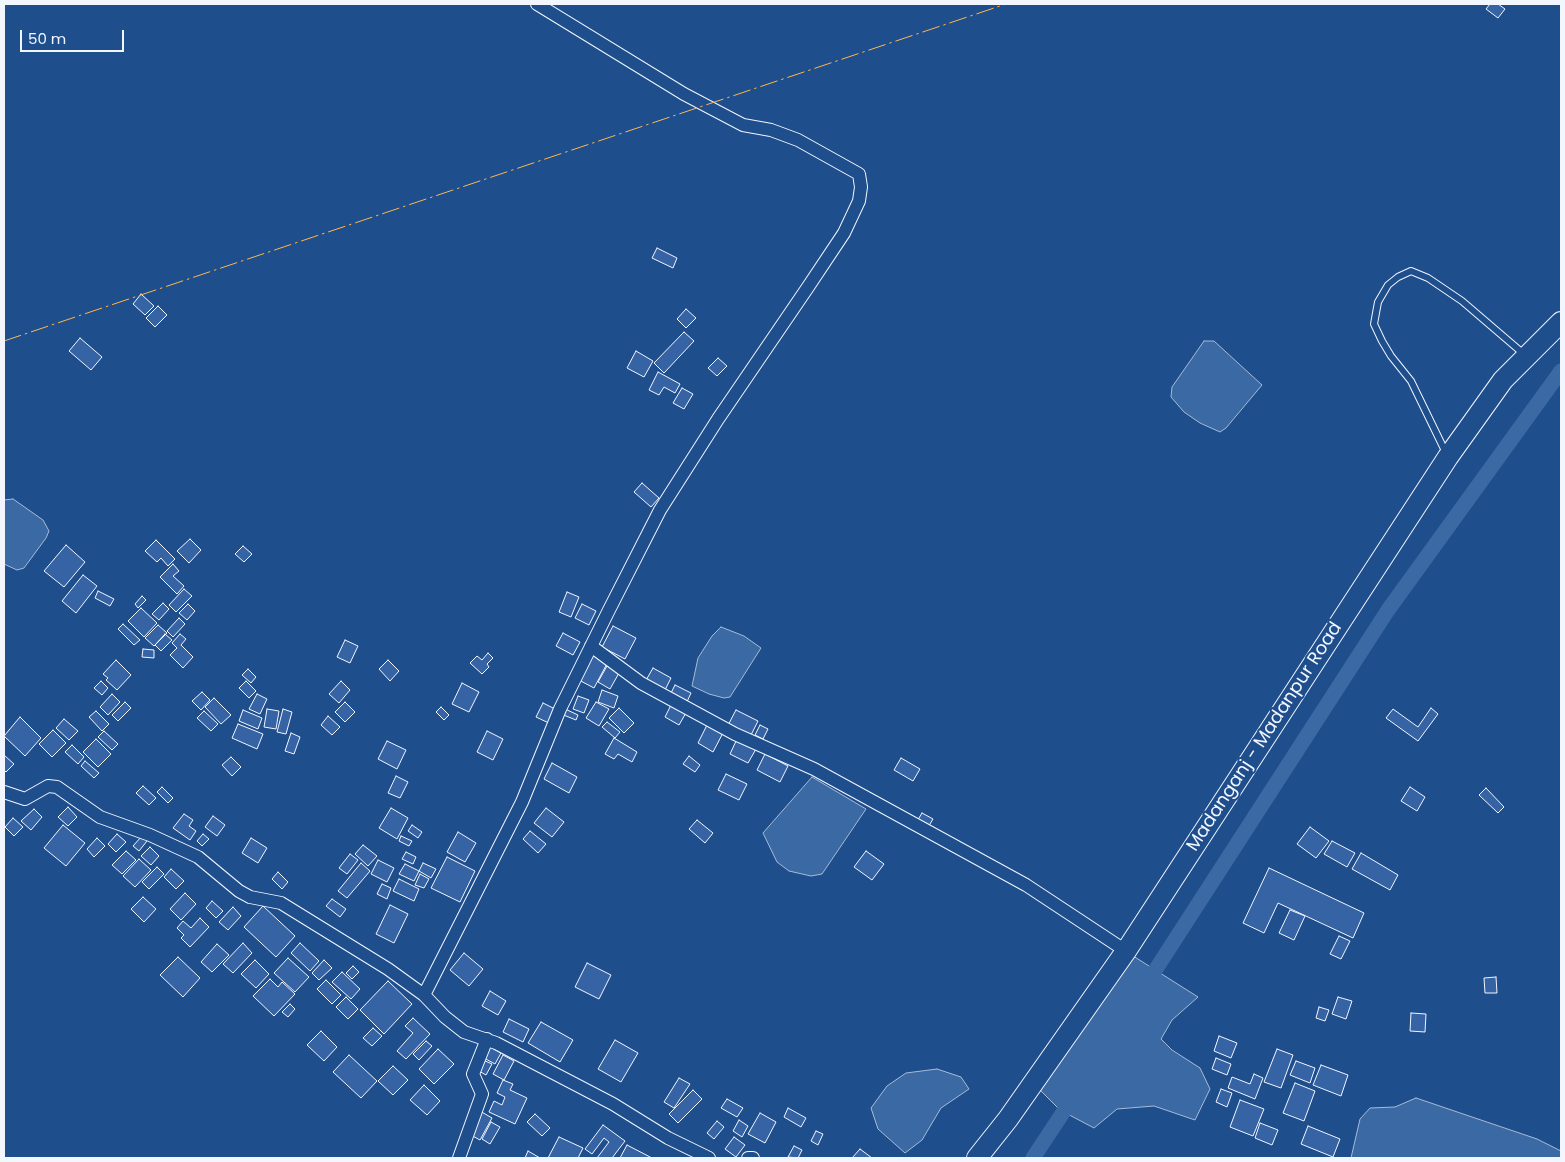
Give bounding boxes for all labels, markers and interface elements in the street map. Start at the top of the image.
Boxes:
scale bar [22,20,126,52]
text: 50 m [28,28,66,49]
street label: Madanganj - Madanpur Road [1183,618,1347,856]

